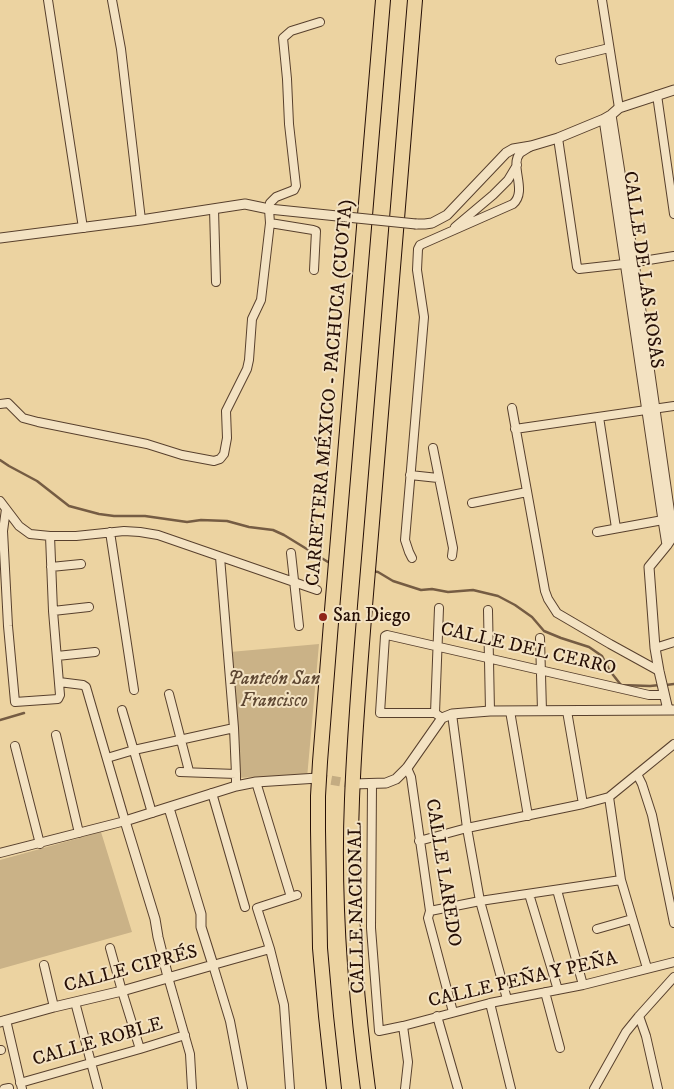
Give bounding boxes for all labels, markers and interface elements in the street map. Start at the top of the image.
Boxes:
street label: CALLE DE LAS ROSAS [617,170,667,370]
street label: CARRETERA MÉXICO - PACHUCA (CUOTA) [303,199,359,587]
place label: San Diego [333,606,410,628]
marker: San Diego [317,611,329,623]
street label: CALLE DEL CERRO [438,619,618,681]
park label: Panteón San Francisco [228,669,320,713]
street label: CALLE LAREDO [419,797,465,949]
street label: CALLE NACIONAL [345,822,371,994]
street label: CALLE CIPRÉS [62,941,200,999]
street label: CALLE PEÑA Y PEÑA [426,948,620,1014]
street label: CALLE ROBLE [30,1014,166,1072]

